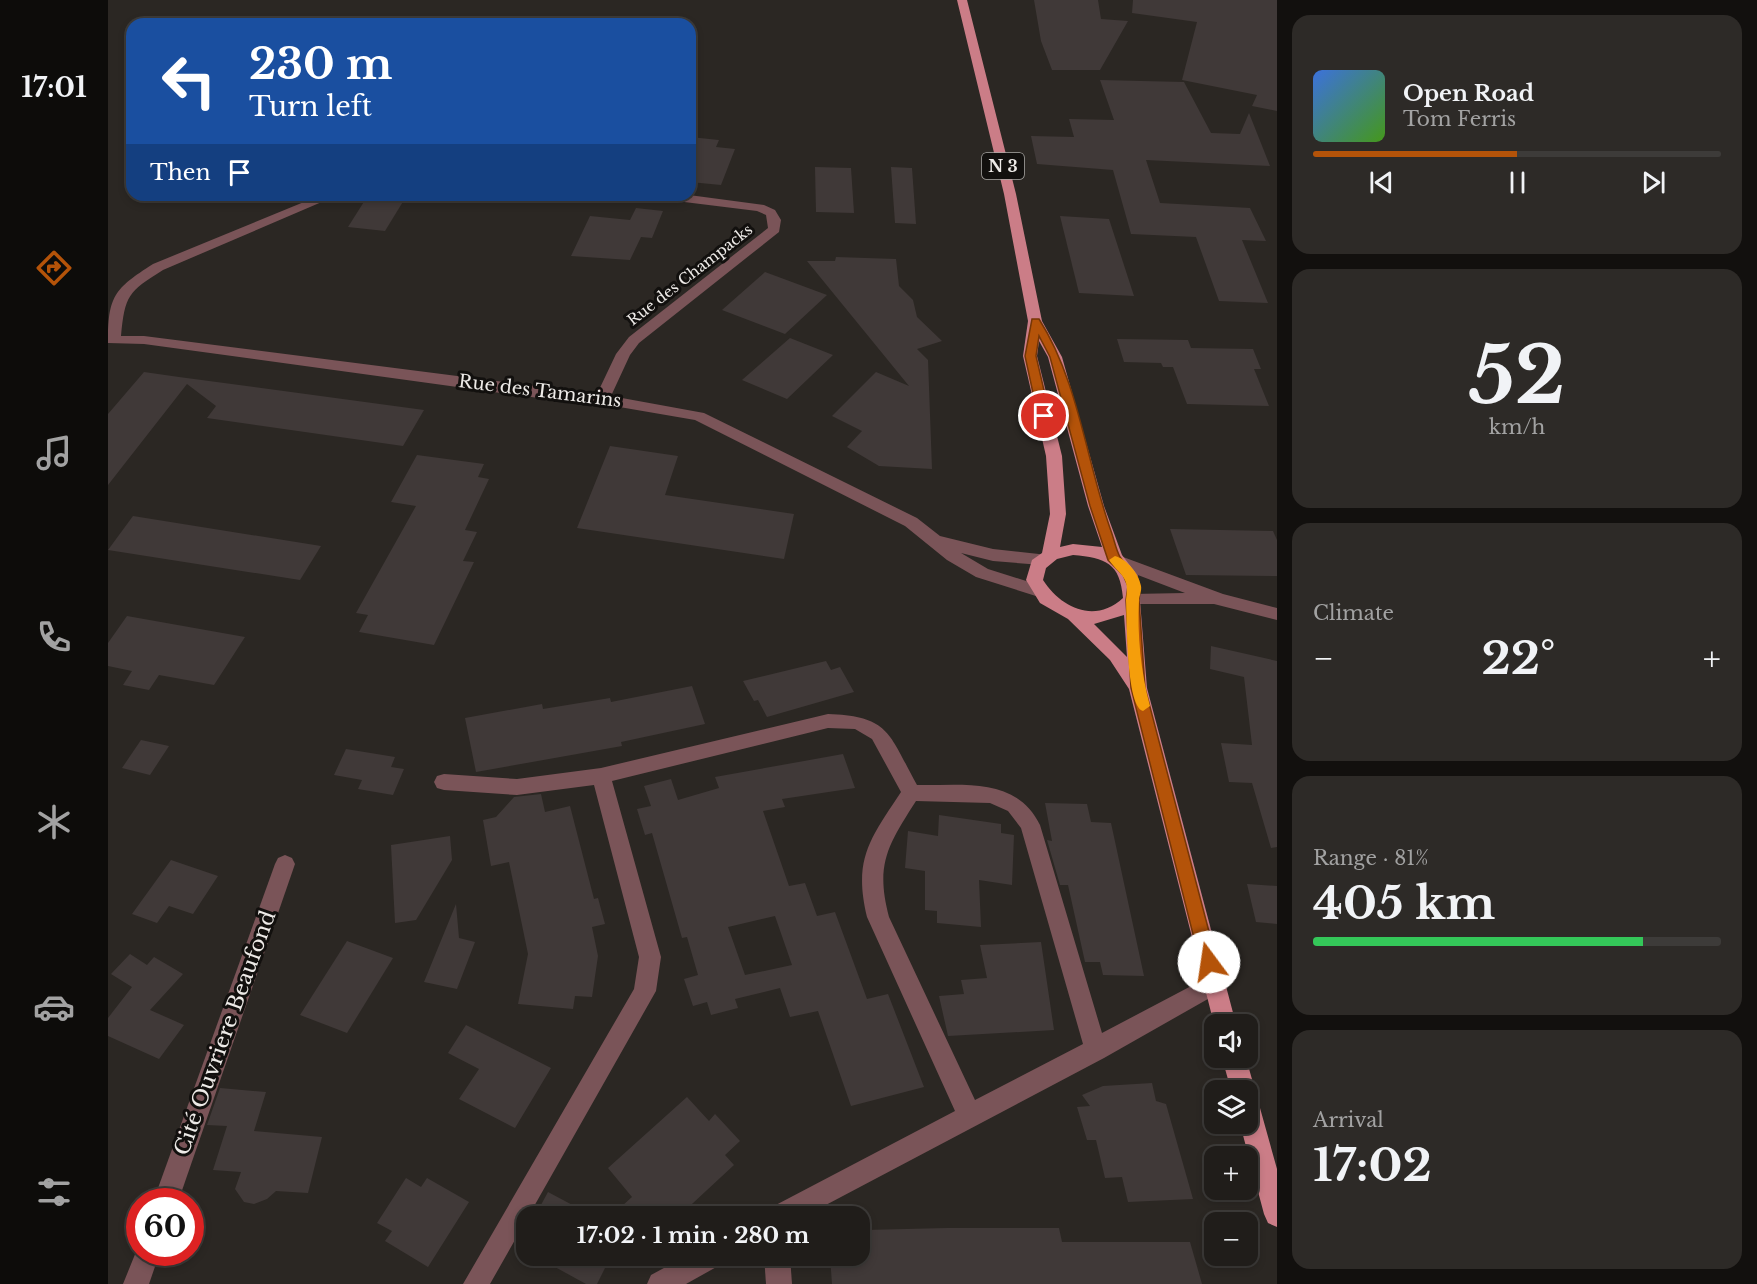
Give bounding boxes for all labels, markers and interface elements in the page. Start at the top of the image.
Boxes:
text: 230 m [249,38,392,90]
icon: left [150,42,228,120]
text: 17:01 [21,71,87,104]
text: Open Road [1403,80,1534,107]
text: Turn left [249,90,372,123]
text: Tom Ferris [1403,107,1516,131]
road number: N 3 [982,153,1024,179]
icon: arrive [223,156,256,189]
text: Then [150,159,211,186]
icon: previous [1365,166,1398,199]
icon: pause [1501,166,1534,199]
icon: next [1637,166,1670,199]
street label: Rue des Champacks [623,220,756,329]
icon: directions [33,247,75,289]
text: 52 [1468,327,1566,424]
street label: Rue des Tamarins [457,370,623,412]
pin [1018,390,1069,441]
icon: arrive [1027,399,1060,432]
text: km/h [1489,415,1545,439]
icon: music [33,432,75,474]
text: Climate [1313,601,1394,625]
icon: phone [33,616,75,658]
text: 22° [1482,630,1555,686]
text: − [1313,638,1334,679]
text: + [1703,638,1721,679]
icon: climate [33,801,75,843]
text: Range · 81% [1313,846,1429,870]
text: 405 km [1313,875,1495,931]
street label: Cité Ouvriere Beaufond [169,907,281,1159]
position arrow [1177,930,1241,994]
icon: car [33,986,75,1028]
map controls [1204,1014,1258,1266]
button: sound [1204,1014,1258,1068]
button: layers [1204,1080,1258,1134]
text: Arrival [1313,1108,1384,1132]
text: 17:02 [1313,1137,1432,1193]
button: + [1204,1146,1258,1200]
icon: filters [33,1171,75,1213]
speed limit sign: 60 [126,1188,204,1266]
button: − [1204,1212,1258,1266]
text: 17:02 · 1 min · 280 m [577,1222,809,1249]

